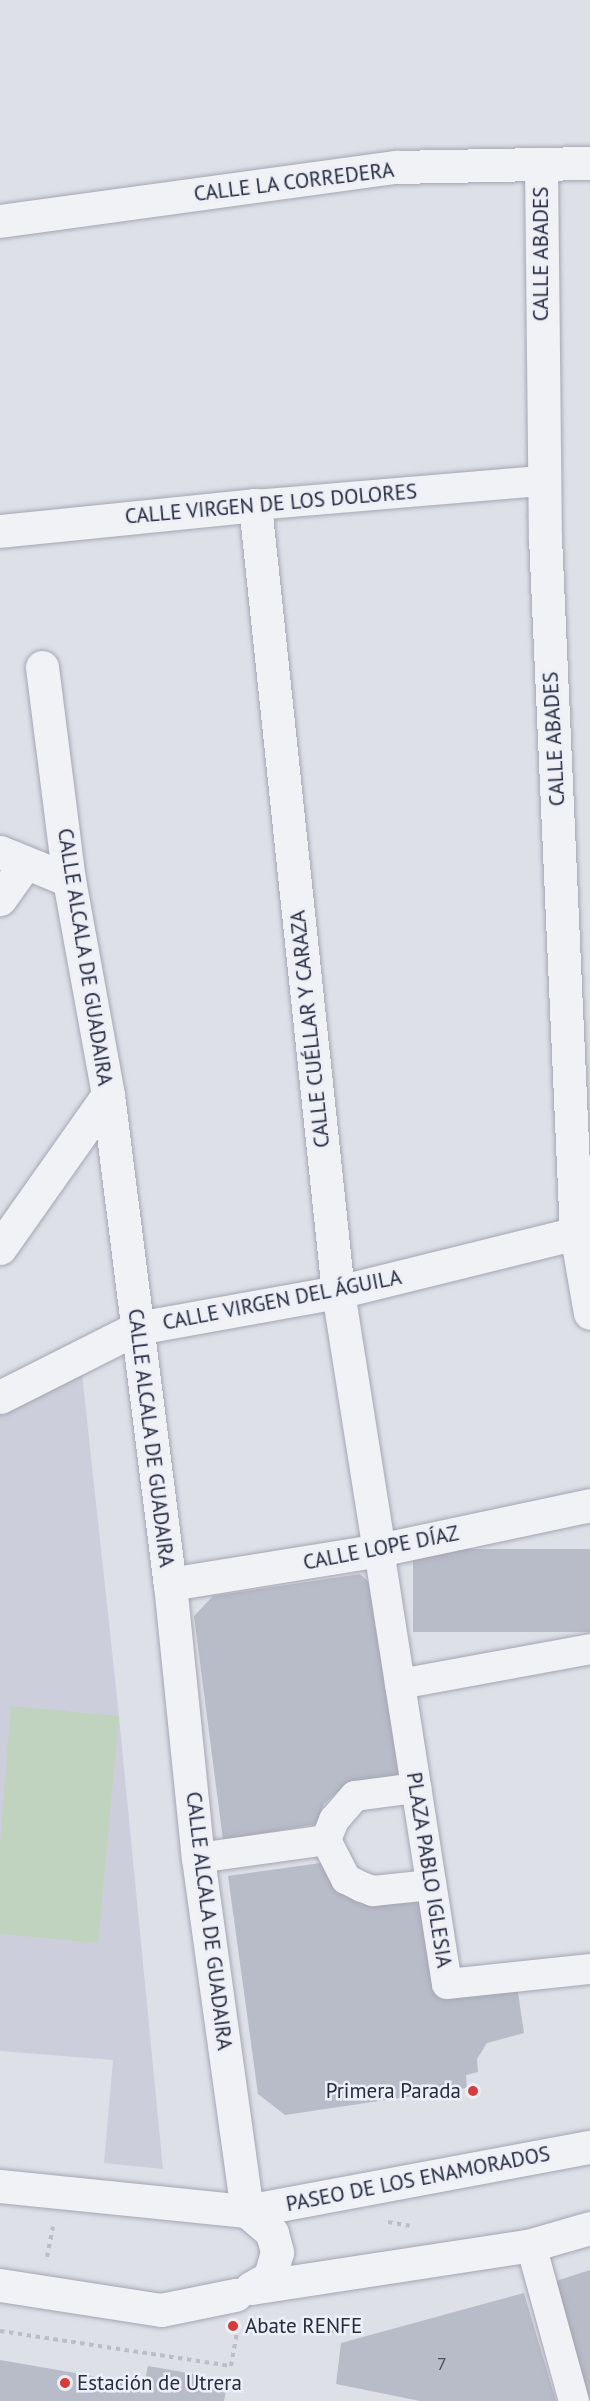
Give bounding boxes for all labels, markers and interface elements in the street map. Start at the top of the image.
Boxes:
street label: CALLE LA CORREDERA [192,157,396,207]
street label: CALLE ABADES [528,186,554,322]
street label: CALLE VIRGEN DE LOS DOLORES [124,479,418,529]
street label: CALLE ABADES [538,671,570,807]
street label: CALLE ALCALA DE GUADAIRA [52,826,118,1088]
street label: CALLE CUÉLLAR Y CARAZA [285,908,335,1150]
street label: CALLE VIRGEN DEL ÁGUILA [159,1264,405,1336]
street label: CALLE ALCALA DE GUADAIRA [123,1307,179,1569]
street label: CALLE LOPE DÍAZ [301,1521,461,1575]
street label: PLAZA PABLO IGLESIA [401,1770,457,1970]
street label: CALLE ALCALA DE GUADAIRA [181,1790,237,2052]
place label: Primera Parada [326,2078,461,2104]
marker: Primera Parada [466,2084,480,2098]
street label: PASEO DE LOS ENAMORADOS [284,2141,552,2217]
place label: Abate RENFE [245,2313,362,2339]
marker: Abate RENFE [226,2319,240,2333]
house number: 7 [437,2353,447,2375]
place label: Estación de Utrera [77,2370,242,2396]
marker: Estación de Utrera [58,2376,72,2390]

